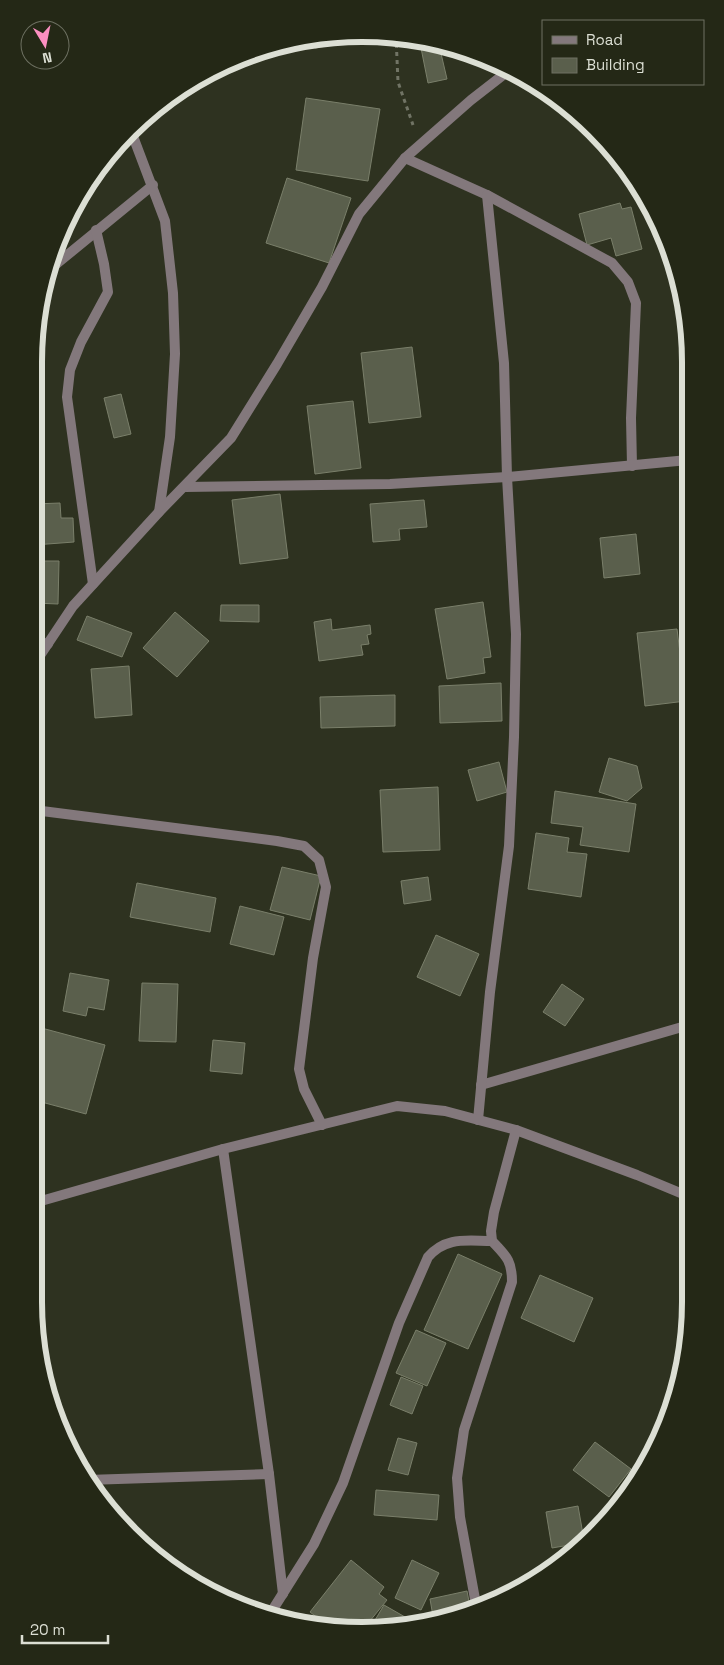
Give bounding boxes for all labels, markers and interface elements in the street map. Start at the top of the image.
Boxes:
north arrow [20,20,70,70]
legend [542,20,704,85]
text: Road [586,30,623,49]
text: N [41,48,53,67]
text: Building [586,55,645,74]
scale bar [22,1612,109,1644]
text: 20 m [30,1620,65,1639]

